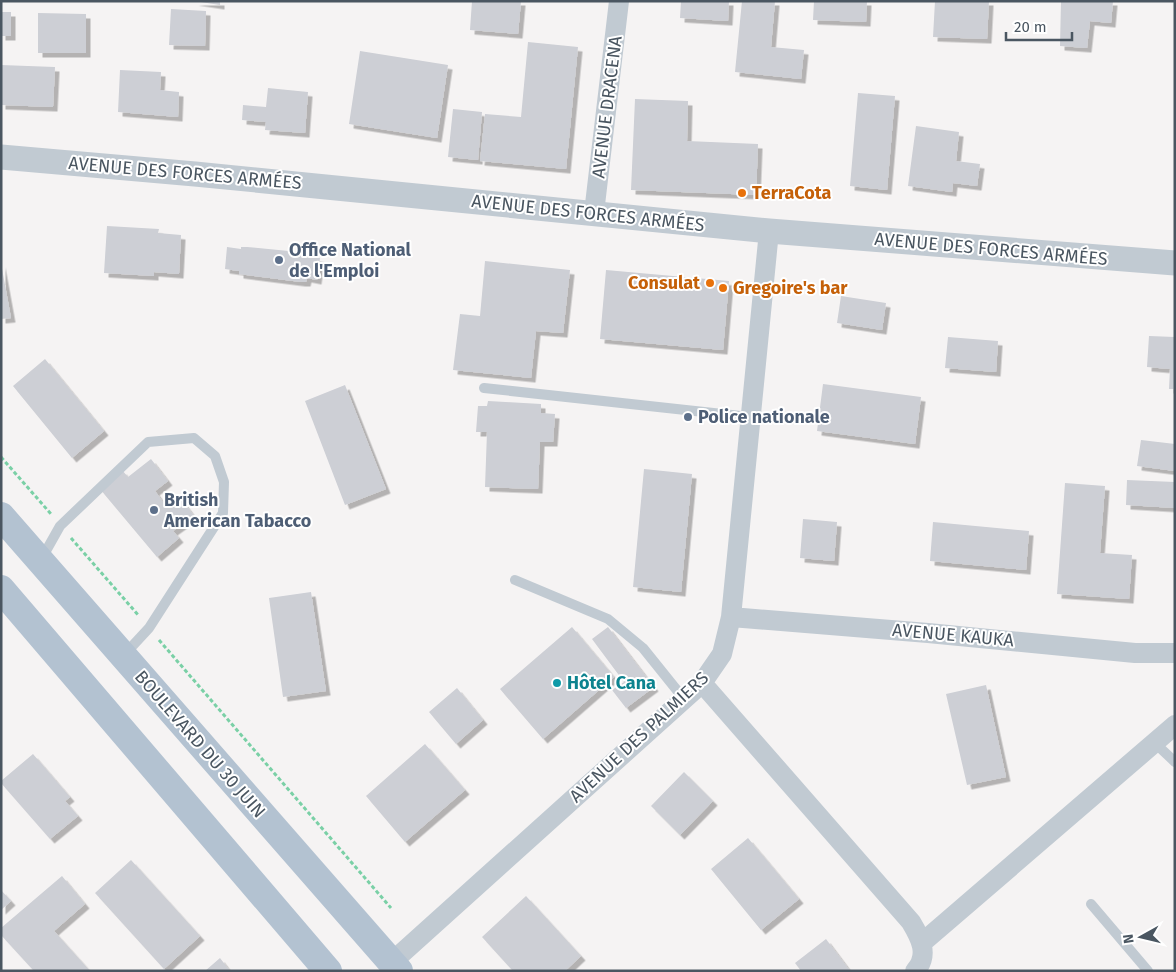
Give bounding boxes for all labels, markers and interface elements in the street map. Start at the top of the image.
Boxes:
scale bar [1006,10,1072,42]
text: 20 m [1014,18,1047,36]
street label: AVENUE DRACENA [587,34,627,179]
street label: AVENUE DES FORCES ARMÉES [68,151,303,194]
place label: TerraCota [752,182,832,204]
marker: TerraCota [736,187,748,199]
street label: AVENUE DES FORCES ARMÉES [471,189,706,236]
street label: AVENUE DES FORCES ARMÉES [874,227,1109,270]
place label: Office National de l'Emploi [289,239,411,282]
marker: Office National de l'Emploi [273,254,285,266]
place label: Consulat [628,272,701,294]
marker: Consulat [704,277,716,289]
place label: Gregoire's bar [733,277,848,299]
marker: Gregoire's bar [717,282,729,294]
place label: Police nationale [698,406,830,428]
marker: Police nationale [682,411,694,423]
place label: British American Tabacco [163,489,311,532]
marker: British American Tabacco [148,504,160,516]
street label: AVENUE KAUKA [891,619,1015,651]
street label: BOULEVARD DU 30 JUIN [130,666,270,822]
street label: AVENUE DES PALMIERS [565,667,713,807]
place label: Hôtel Cana [567,672,656,694]
marker: Hôtel Cana [551,677,563,689]
north arrow [1116,912,1166,962]
text: N [1120,933,1138,945]

